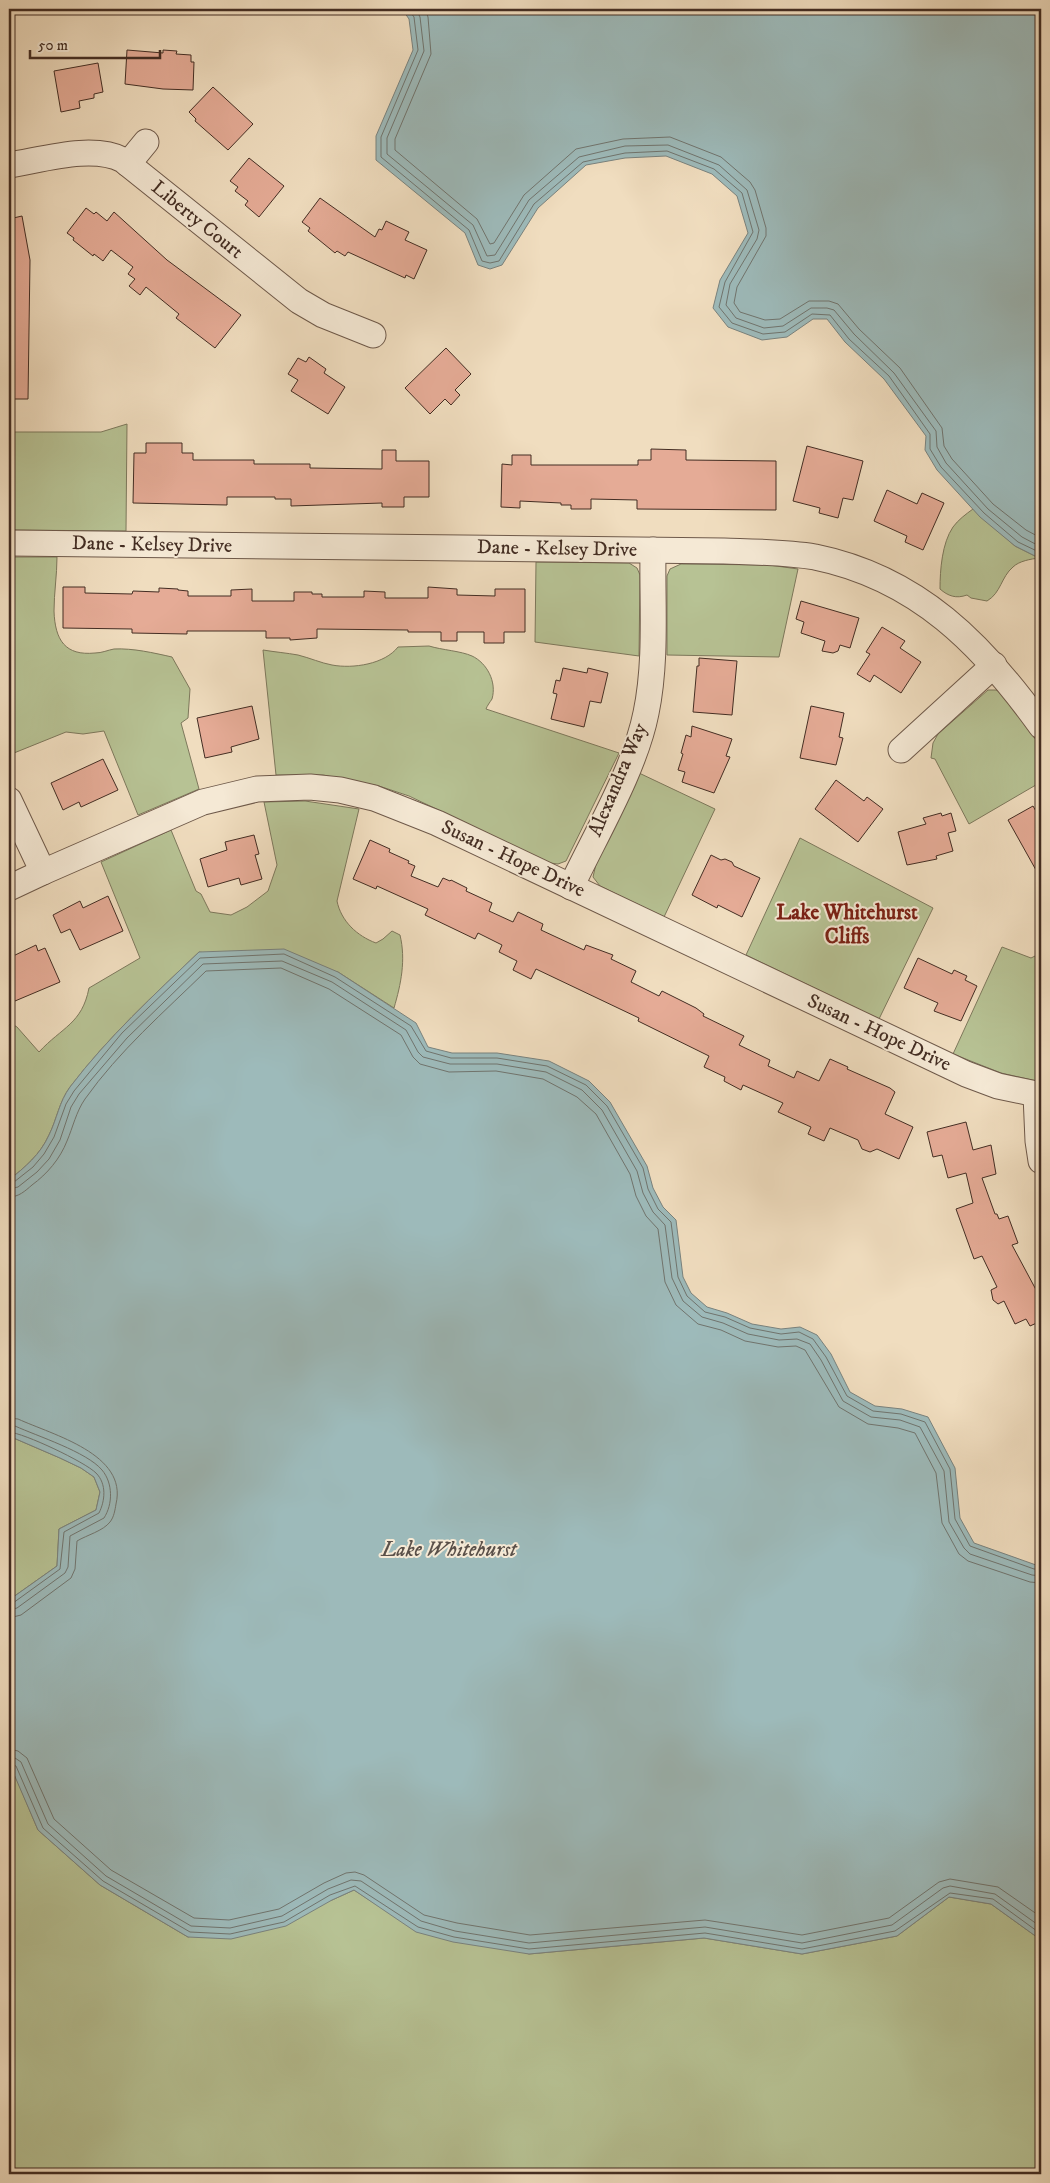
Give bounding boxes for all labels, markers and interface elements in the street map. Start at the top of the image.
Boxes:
scale bar [30,28,160,60]
text: 50 m [38,36,68,55]
street label: Liberty Court [146,175,248,265]
street label: Dane - Kelsey Drive [72,531,232,559]
street label: Dane - Kelsey Drive [477,535,637,563]
street label: Alexandra Way [583,719,653,841]
street label: Susan - Hope Drive [437,815,589,903]
district label: Lake Whitehurst Cliffs [776,900,918,950]
street label: Susan - Hope Drive [803,989,955,1077]
water label: Lake Whitehurst [380,1537,518,1563]

